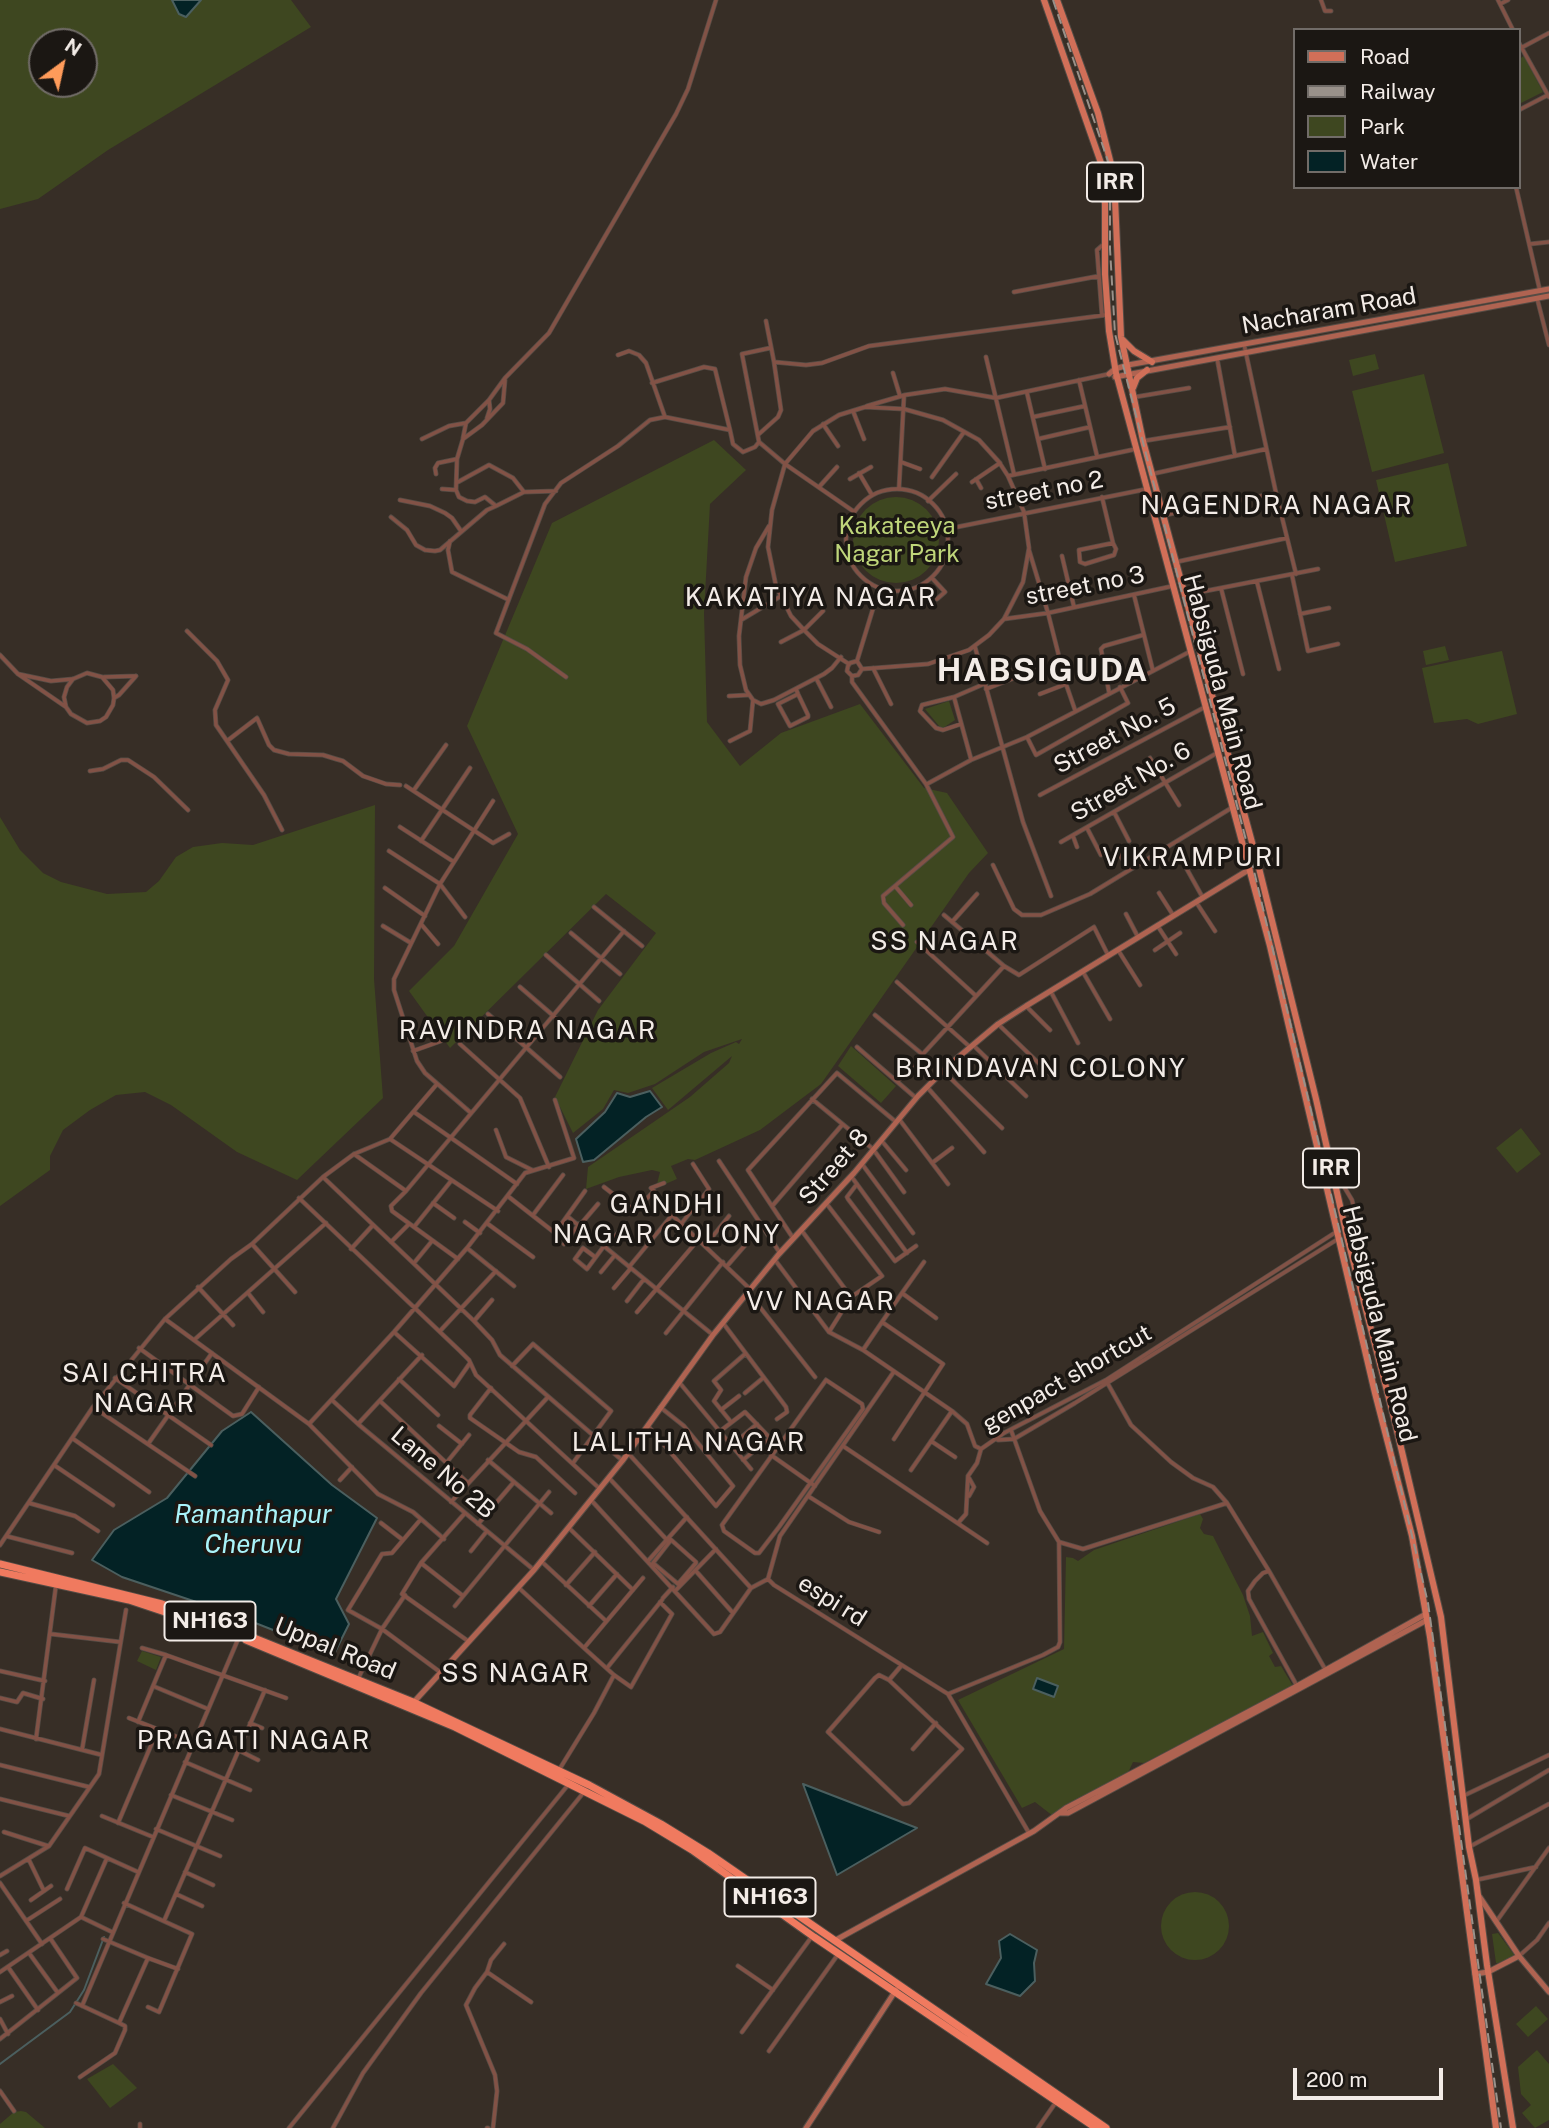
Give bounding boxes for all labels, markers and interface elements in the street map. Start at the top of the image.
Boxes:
north arrow [28,28,98,98]
legend [1294,28,1521,189]
text: N [61,34,86,60]
text: Road [1360,44,1410,69]
text: Railway [1360,79,1436,104]
text: Park [1360,114,1405,139]
text: Water [1360,149,1418,174]
road number: IRR [1087,162,1143,202]
street label: Nacharam Road [1239,281,1419,341]
street label: street no 2 [982,465,1106,517]
district label: NAGENDRA NAGAR [1142,490,1412,522]
park label: Kakateeya Nagar Park [834,513,960,569]
street label: street no 3 [1023,560,1147,612]
street label: Habsiguda Main Road [1177,571,1267,813]
district label: KAKATIYA NAGAR [687,582,935,614]
district label: HABSIGUDA [938,652,1148,690]
street label: Street No. 5 [1049,692,1181,780]
street label: Street No. 6 [1066,736,1196,828]
district label: VIKRAMPURI [1104,842,1282,874]
district label: SS NAGAR [871,926,1019,958]
district label: RAVINDRA NAGAR [401,1015,655,1047]
district label: BRINDAVAN COLONY [897,1053,1185,1085]
street label: Street 8 [793,1123,875,1211]
road number: IRR [1303,1148,1359,1188]
district label: GANDHI NAGAR COLONY [554,1189,780,1250]
street label: Habsiguda Main Road [1336,1203,1422,1445]
district label: VV NAGAR [747,1286,895,1318]
street label: genpact shortcut [977,1319,1157,1439]
district label: SAI CHITRA NAGAR [63,1358,227,1420]
street label: Lane No 2B [385,1421,501,1525]
district label: LALITHA NAGAR [573,1427,805,1459]
water label: Ramanthapur Cheruvu [174,1499,332,1560]
street label: espi rd [792,1569,872,1633]
road number: NH163 [164,1602,256,1640]
street label: Uppal Road [270,1612,400,1686]
district label: SS NAGAR [442,1658,590,1690]
district label: PRAGATI NAGAR [138,1725,370,1757]
road number: NH163 [724,1878,816,1916]
scale bar [1297,2054,1448,2098]
text: 200 m [1306,2067,1367,2092]

